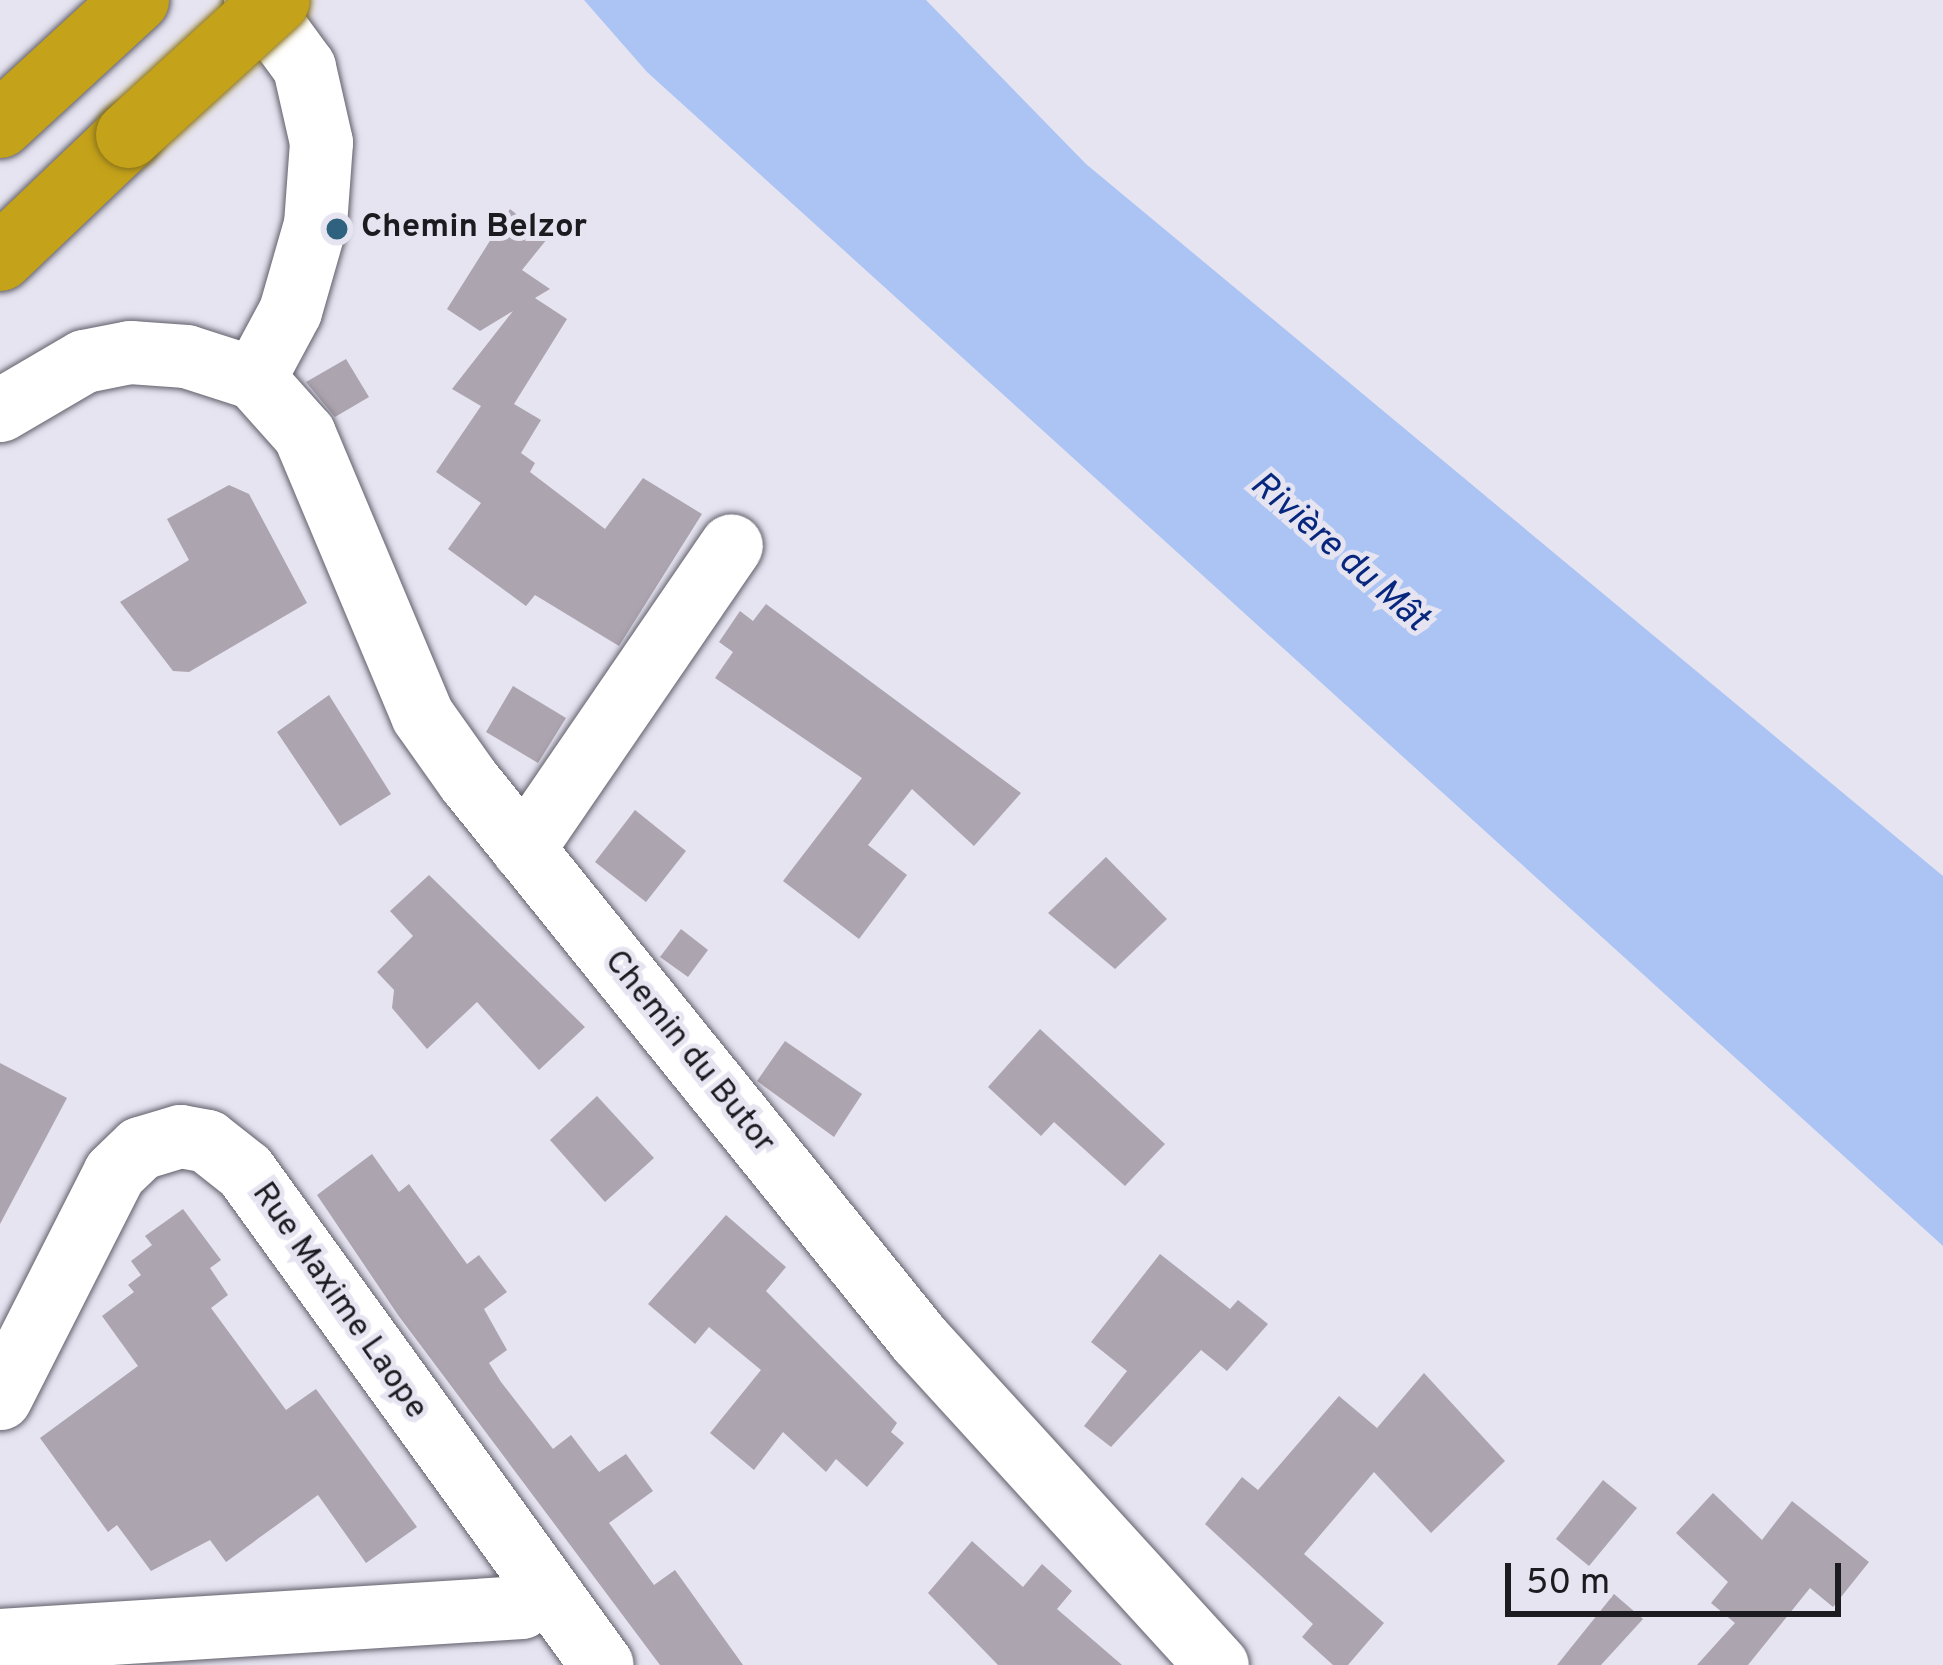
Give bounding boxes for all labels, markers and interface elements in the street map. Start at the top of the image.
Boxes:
place label: Chemin Belzor [361,209,587,249]
marker: Chemin Belzor [324,216,350,242]
water label: Rivière du Mât [1240,464,1436,642]
street label: Chemin du Butor [594,944,782,1162]
street label: Rue Maxime Laope [242,1176,434,1428]
scale bar [1511,1539,1847,1613]
text: 50 m [1526,1561,1610,1607]

